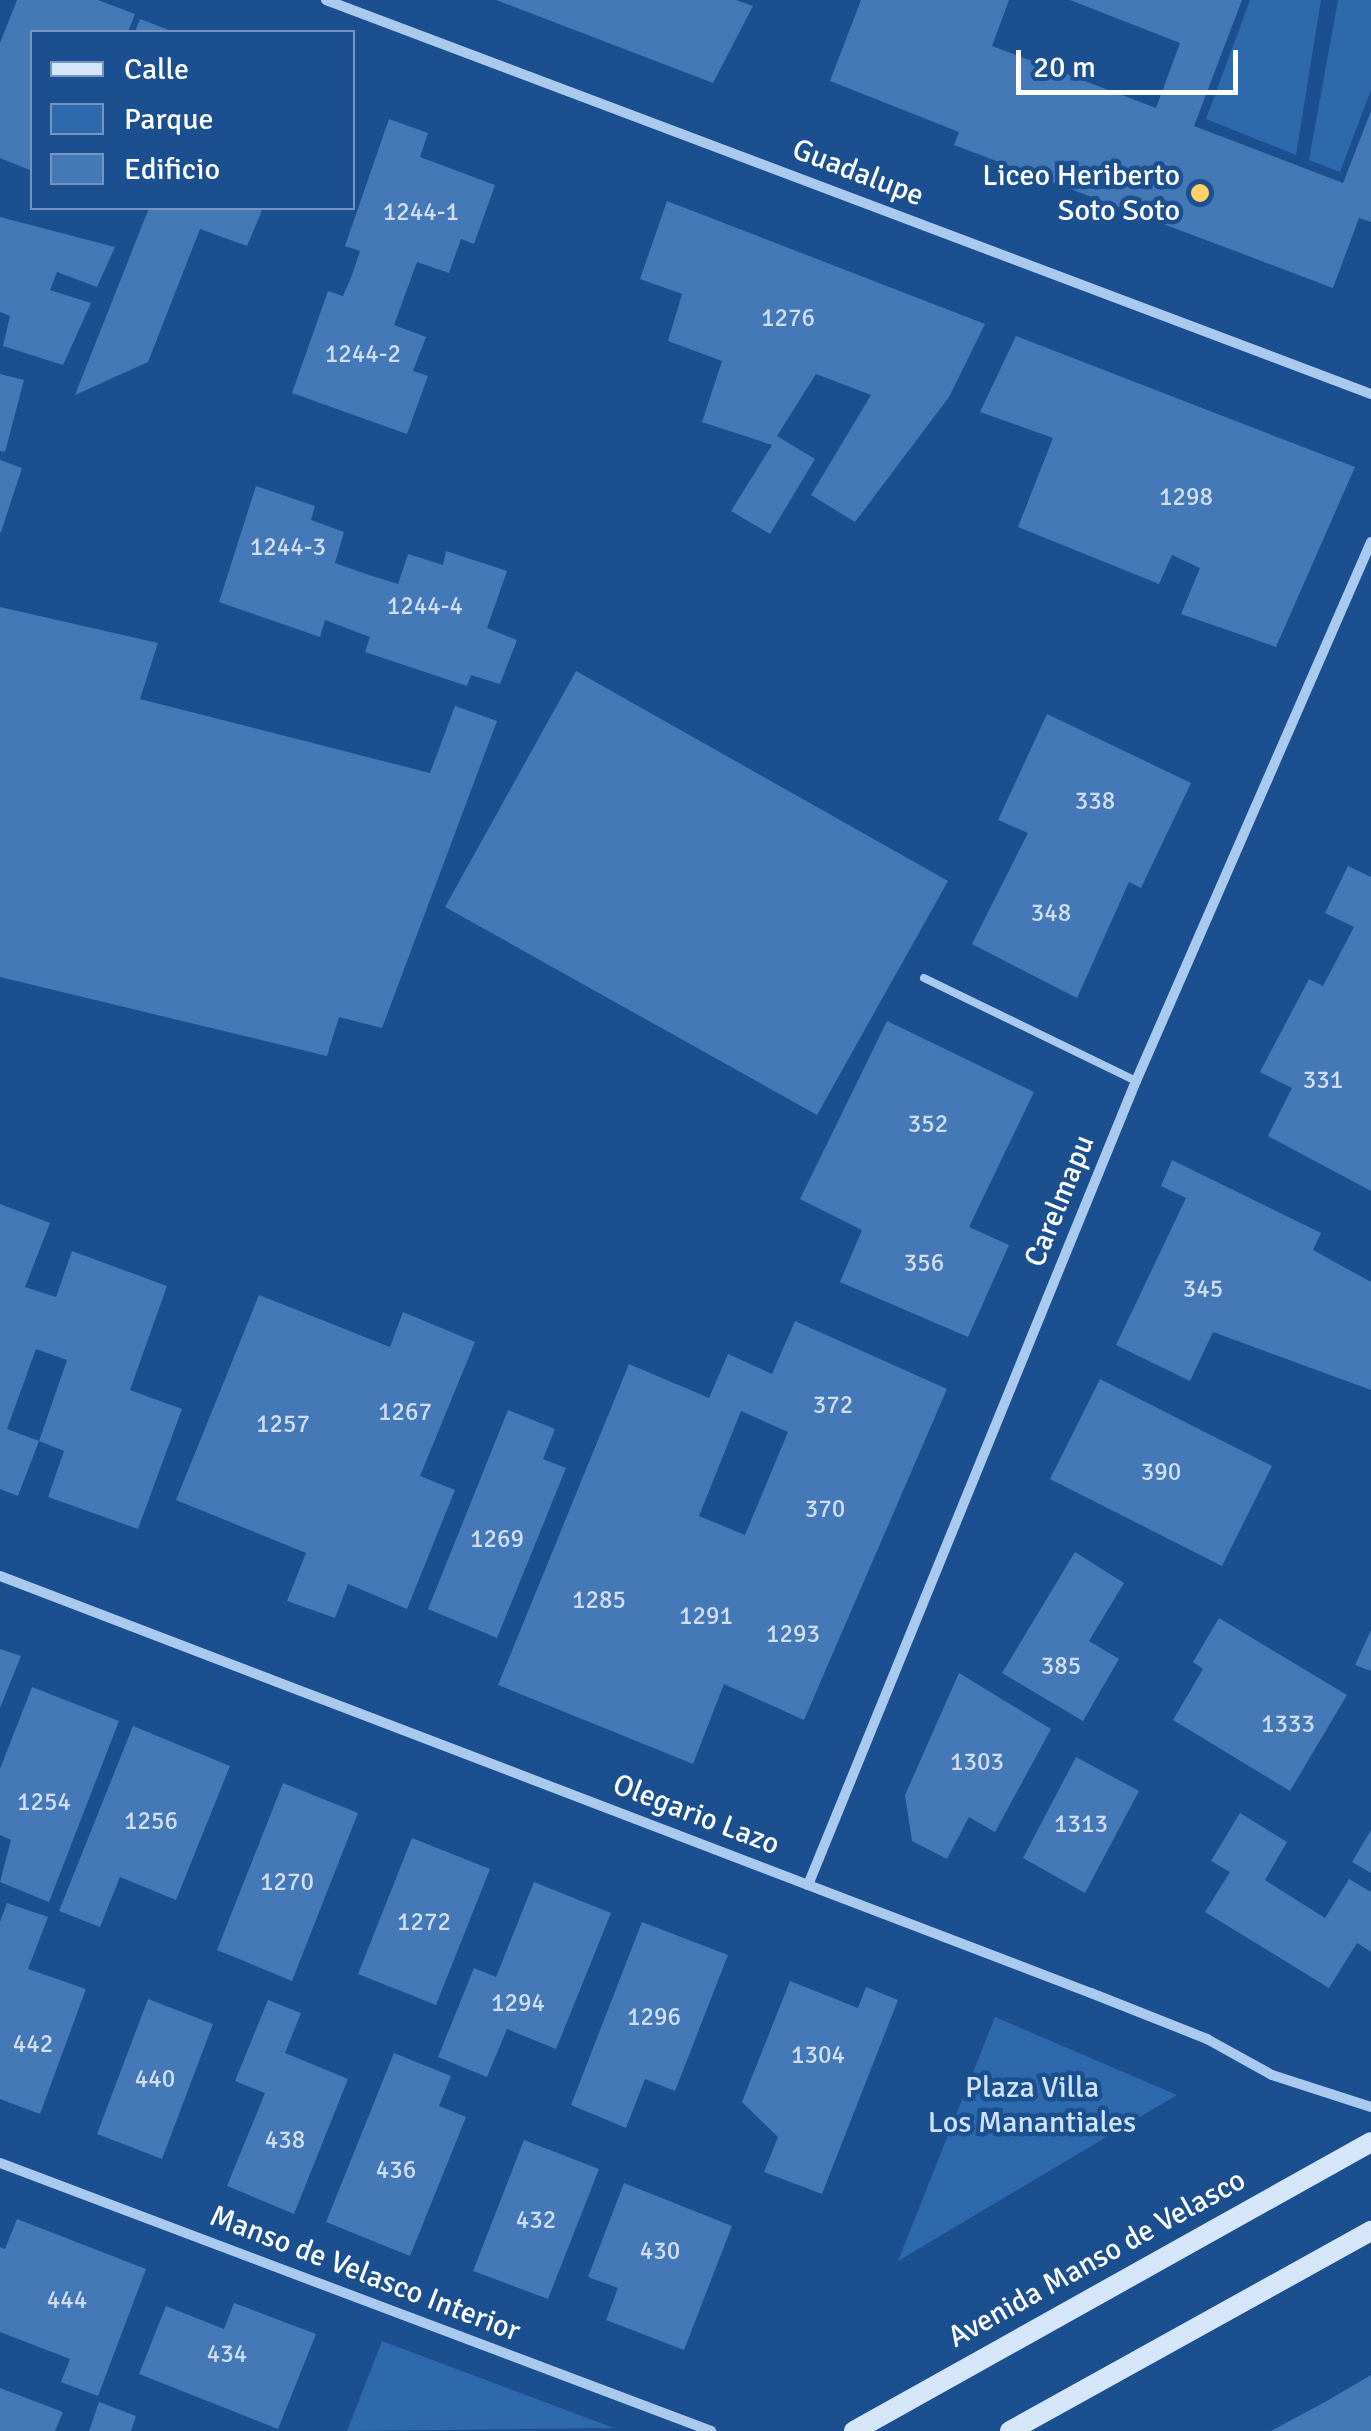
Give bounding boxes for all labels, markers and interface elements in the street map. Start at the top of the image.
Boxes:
legend [30,30,355,210]
scale bar [1021,30,1244,92]
text: 20 m [1033,49,1096,86]
text: Calle [124,51,189,88]
text: Parque [124,101,214,138]
street label: Guadalupe [787,132,929,214]
text: Edificio [124,151,220,188]
place label: Liceo Heriberto Soto Soto [982,158,1180,228]
marker: Liceo Heriberto Soto Soto [1189,182,1211,204]
house number: 1244-1 [383,197,459,227]
house number: 1276 [761,303,815,333]
house number: 1244-2 [325,339,401,369]
house number: 1298 [1159,482,1213,512]
house number: 1244-3 [250,532,326,562]
house number: 1244-4 [387,591,463,621]
house number: 338 [1075,786,1115,816]
house number: 348 [1031,898,1071,928]
house number: 331 [1303,1065,1343,1095]
house number: 352 [908,1109,948,1139]
street label: Carelmapu [1017,1130,1103,1272]
house number: 356 [904,1248,944,1278]
house number: 345 [1183,1274,1223,1304]
house number: 372 [813,1390,853,1420]
house number: 1267 [378,1397,432,1427]
house number: 1257 [256,1409,310,1439]
house number: 390 [1141,1457,1181,1487]
house number: 370 [805,1494,845,1524]
house number: 1269 [470,1524,524,1554]
house number: 1285 [572,1585,626,1615]
house number: 1291 [679,1601,733,1631]
house number: 1293 [766,1619,820,1649]
house number: 385 [1041,1651,1081,1681]
house number: 1333 [1261,1709,1315,1739]
house number: 1303 [950,1747,1004,1777]
street label: Olegario Lazo [608,1767,784,1863]
house number: 1254 [17,1787,71,1817]
house number: 1256 [124,1806,178,1836]
house number: 1313 [1054,1809,1108,1839]
house number: 1270 [260,1867,314,1897]
house number: 1272 [397,1907,451,1937]
house number: 1294 [491,1988,545,2018]
house number: 1296 [627,2002,681,2032]
house number: 442 [13,2029,53,2059]
house number: 1304 [791,2040,845,2070]
house number: 440 [135,2064,175,2094]
park label: Plaza Villa Los Manantiales [928,2070,1136,2140]
house number: 438 [265,2125,305,2155]
house number: 436 [376,2155,416,2185]
street label: Avenida Manso de Velasco [942,2162,1252,2356]
street label: Manso de Velasco Interior [205,2198,525,2350]
house number: 432 [516,2205,556,2235]
house number: 430 [640,2236,680,2266]
house number: 444 [47,2285,87,2315]
house number: 434 [207,2339,247,2369]

